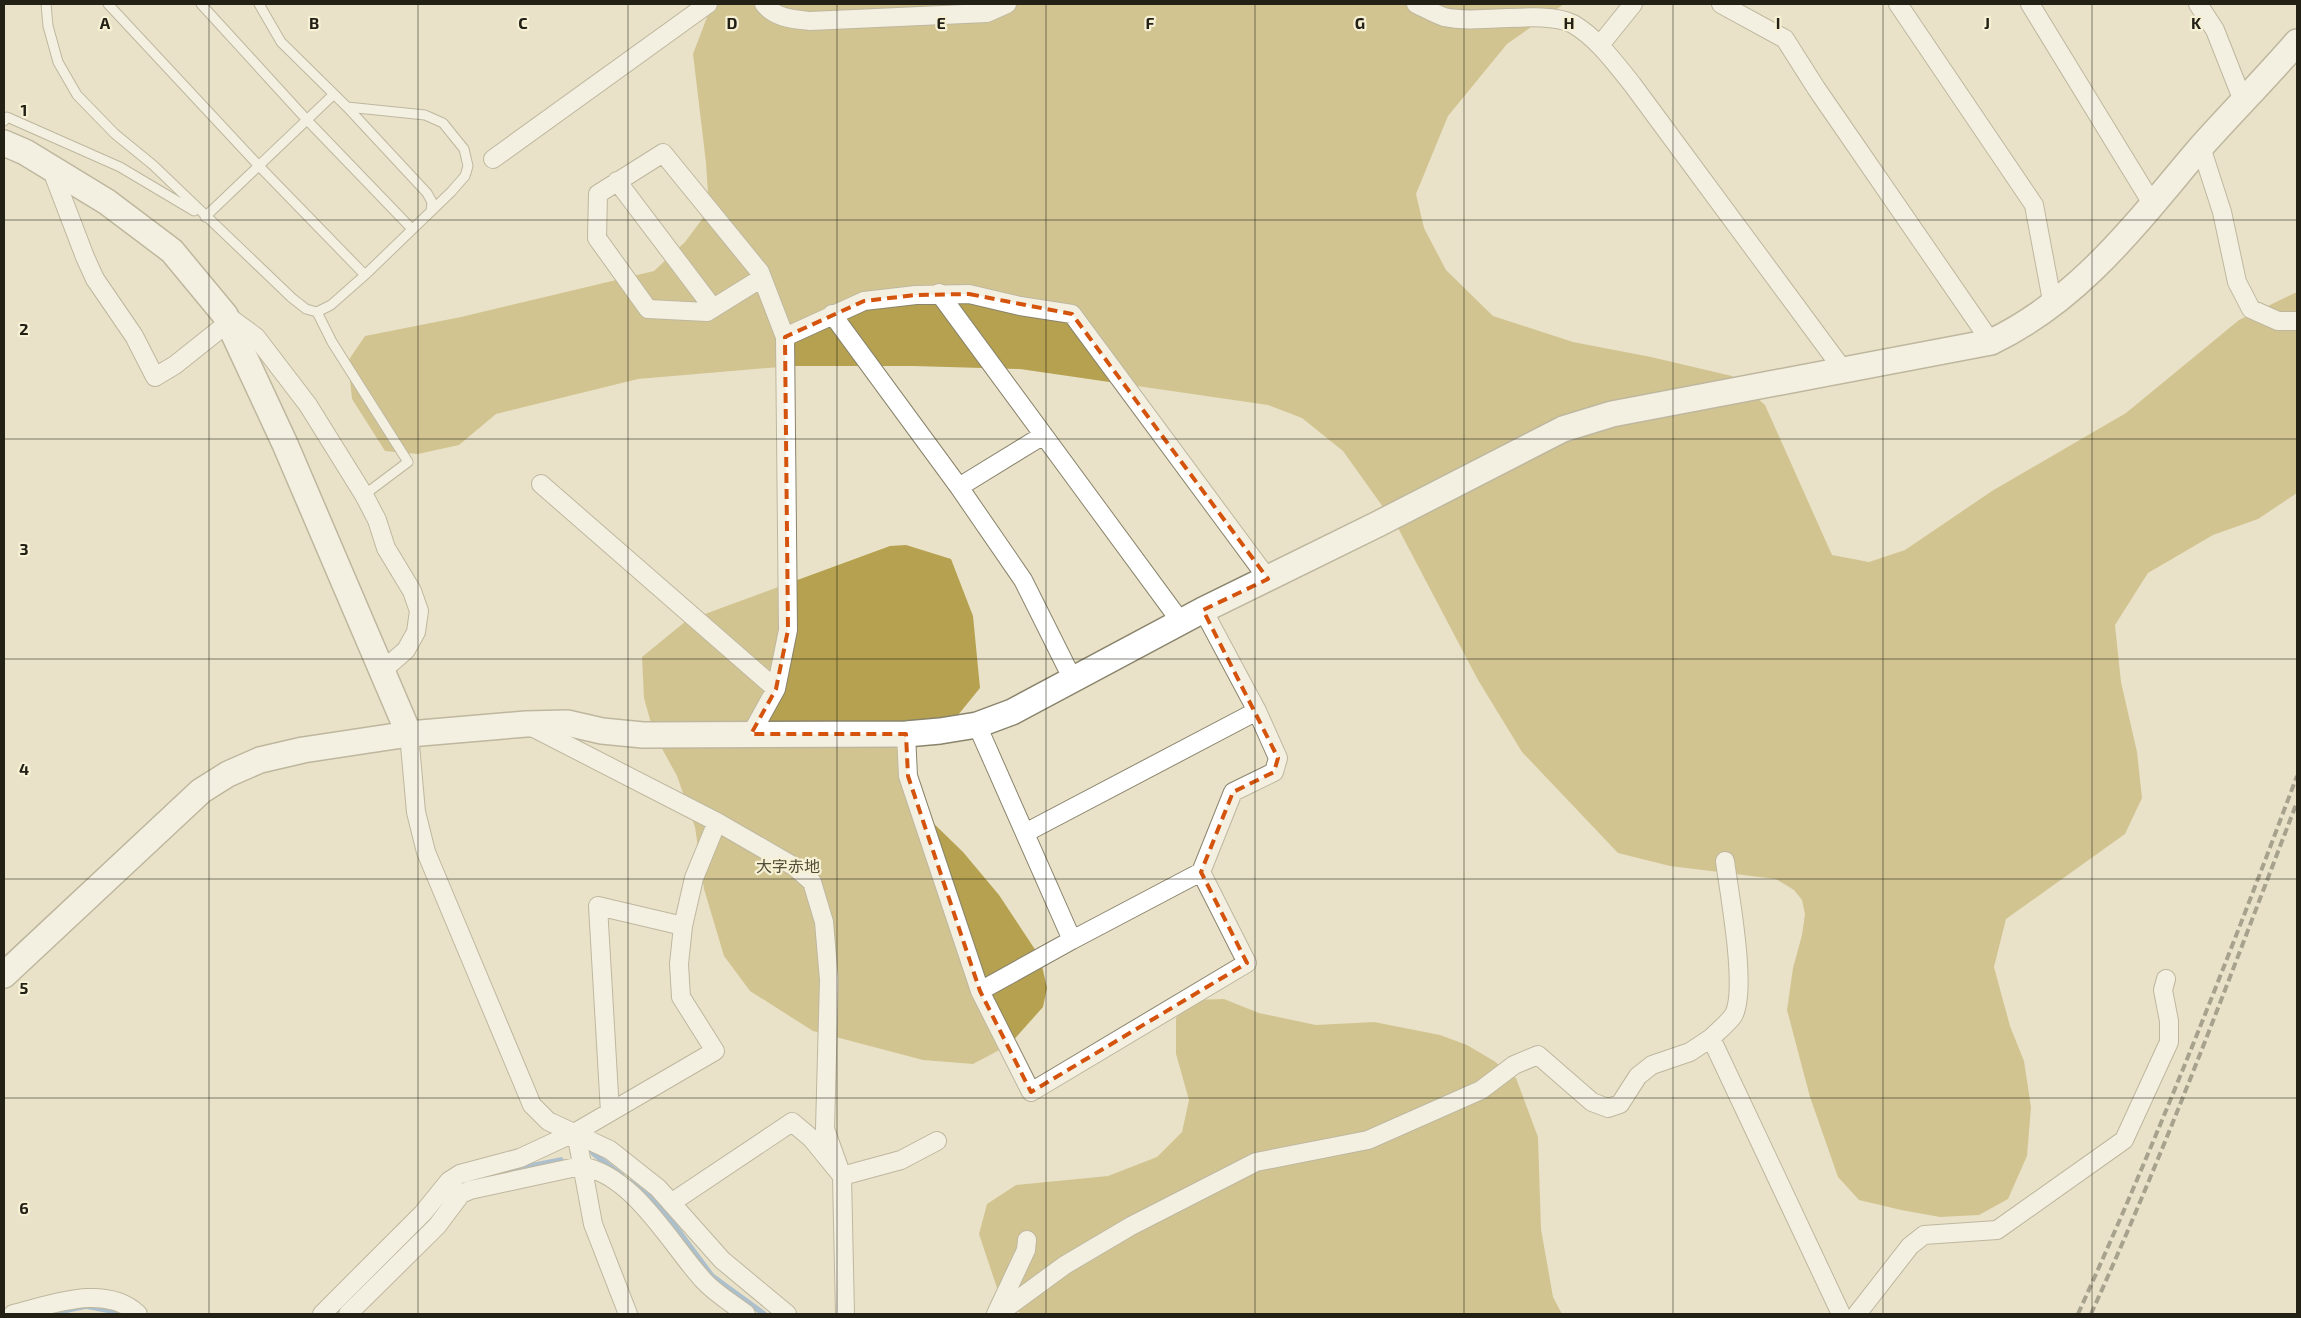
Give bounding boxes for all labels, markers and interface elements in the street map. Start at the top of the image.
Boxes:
text: A [100,13,111,32]
text: B [309,13,319,32]
text: C [518,13,528,32]
text: D [727,13,738,32]
text: E [936,13,946,32]
text: F [1146,13,1155,32]
text: G [1355,13,1365,32]
text: H [1563,13,1575,32]
text: I [1776,13,1780,32]
text: J [1984,13,1990,32]
text: K [2191,13,2202,32]
text: 1 [21,100,27,119]
text: 2 [19,319,29,338]
text: 3 [19,539,29,558]
text: 4 [19,759,29,778]
district label: 大字赤地 [756,856,820,875]
text: 5 [20,978,29,997]
text: 6 [19,1198,29,1217]

